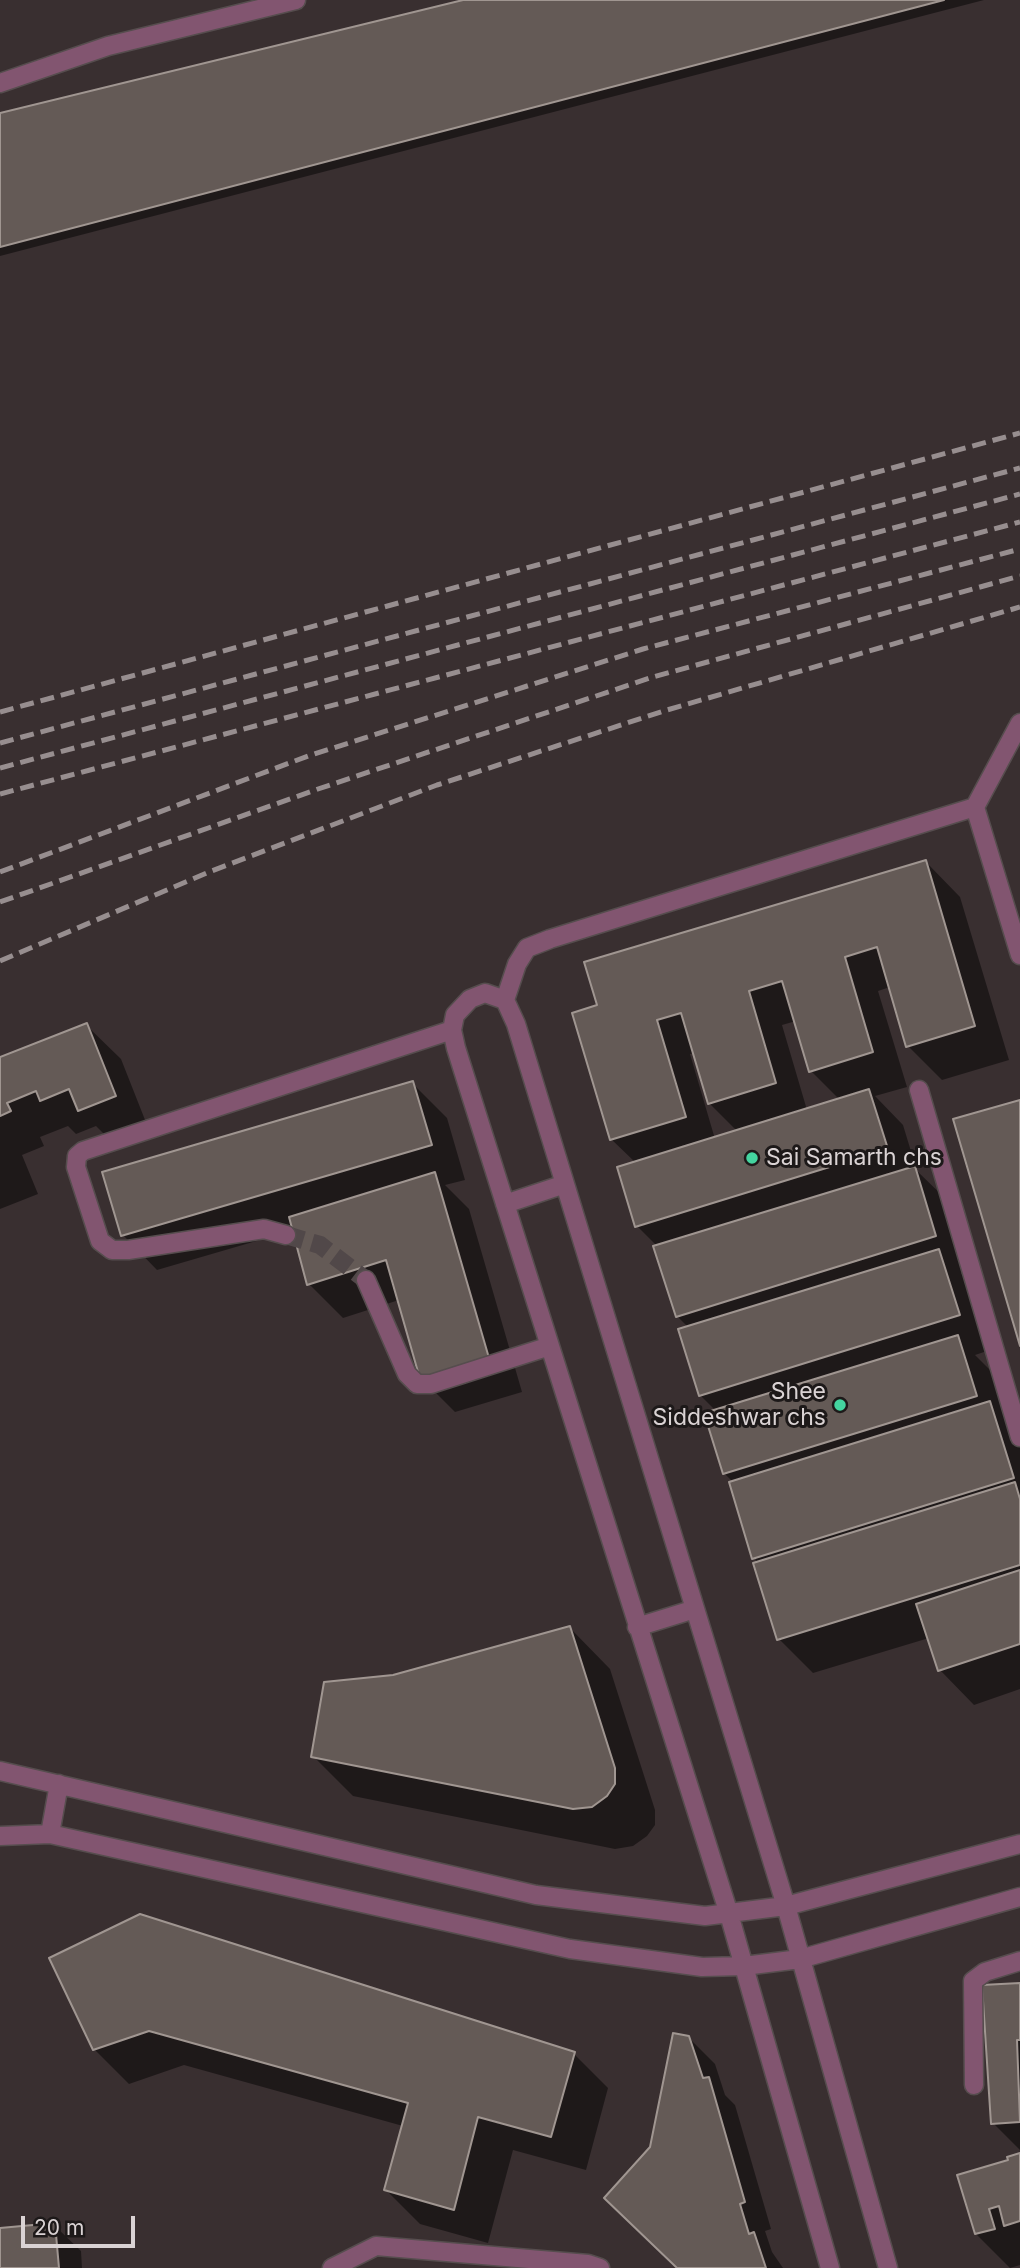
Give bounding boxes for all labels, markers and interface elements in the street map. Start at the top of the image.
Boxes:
place label: Sai Samarth chs [766,1144,942,1172]
marker: Sai Samarth chs [744,1150,760,1166]
place label: Shee Siddeshwar chs [653,1378,826,1432]
marker: Shee Siddeshwar chs [832,1397,848,1413]
scale bar [24,2202,138,2246]
text: 20 m [34,2215,84,2240]

